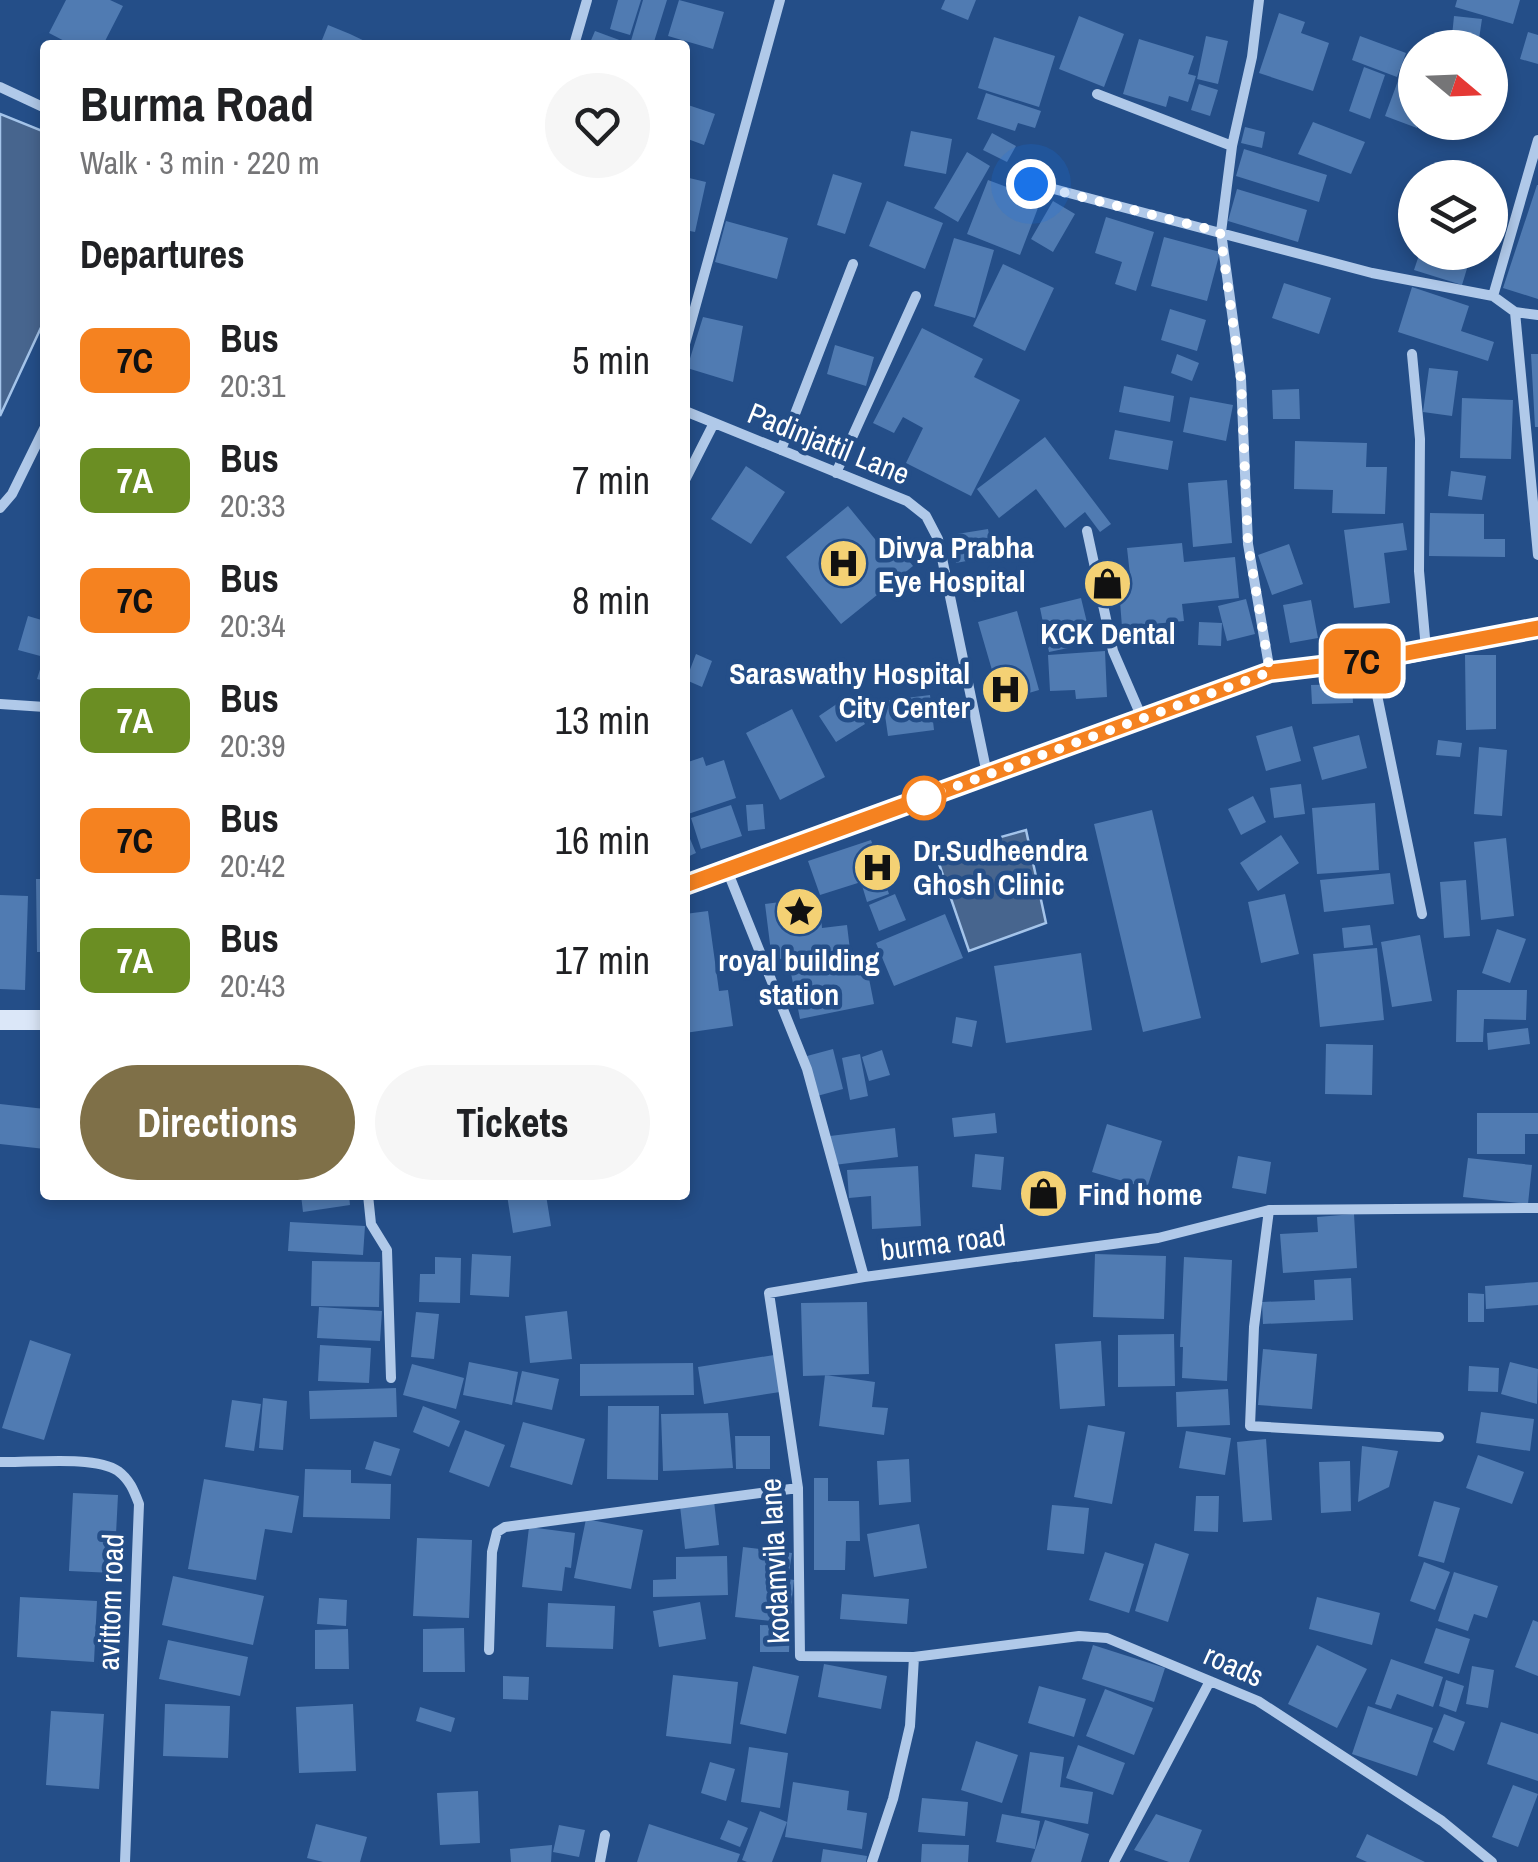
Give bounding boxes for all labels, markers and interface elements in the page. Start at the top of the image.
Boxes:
north arrow [1398,30,1508,140]
map controls [1398,30,1508,270]
text: Burma Road [80,71,314,136]
button: heart [545,73,650,178]
text: Walk · 3 min · 220 m [80,141,320,184]
your location [1006,159,1056,209]
button: layers [1398,160,1508,270]
text: Departures [80,229,245,280]
text: Bus [220,313,279,364]
text: 5 min [572,335,650,386]
text: 7C [117,337,153,384]
text: 20:31 [220,364,286,407]
street label: Padinjattil Lane [742,392,916,494]
text: Bus [220,433,279,484]
text: 7 min [572,455,650,506]
text: 7A [117,457,153,504]
text: 20:33 [220,484,286,527]
place label: Divya Prabha Eye Hospital [878,527,1034,601]
hospital icon: Divya Prabha Eye Hospital [817,538,869,590]
text: Bus [220,553,279,604]
shop icon: KCK Dental [1082,558,1134,610]
text: 8 min [572,575,650,626]
text: 7C [117,577,153,624]
text: 20:34 [220,604,286,647]
place label: KCK Dental [1040,613,1176,653]
line badge: 7C [1317,628,1407,694]
text: 7C [1344,638,1380,685]
place label: Saraswathy Hospital City Center [729,653,970,727]
hospital icon: Saraswathy Hospital City Center [979,664,1031,716]
text: Bus [220,673,279,724]
text: 13 min [555,695,650,746]
text: 7A [117,697,153,744]
text: 20:39 [220,724,286,767]
unlabelled marker [903,777,945,819]
text: Bus [220,793,279,844]
text: 16 min [555,815,650,866]
text: 7C [117,817,153,864]
place label: Dr.Sudheendra Ghosh Clinic [913,830,1088,904]
hospital icon: Dr.Sudheendra Ghosh Clinic [852,841,904,893]
text: 20:42 [220,844,286,887]
place icon: royal building station [773,885,825,937]
text: Bus [220,913,279,964]
text: 17 min [555,935,650,986]
text: 7A [117,937,153,984]
place label: royal building station [718,940,880,1014]
text: 20:43 [220,964,286,1007]
button: Directions [80,1065,355,1180]
button: Tickets [375,1065,650,1180]
shop icon: Find home [1017,1168,1069,1220]
place label: Find home [1078,1174,1202,1214]
street label: burma road [878,1214,1008,1270]
street label: kodamvila lane [750,1477,798,1645]
street label: avittom road [88,1533,132,1671]
street label: roads [1198,1634,1270,1696]

